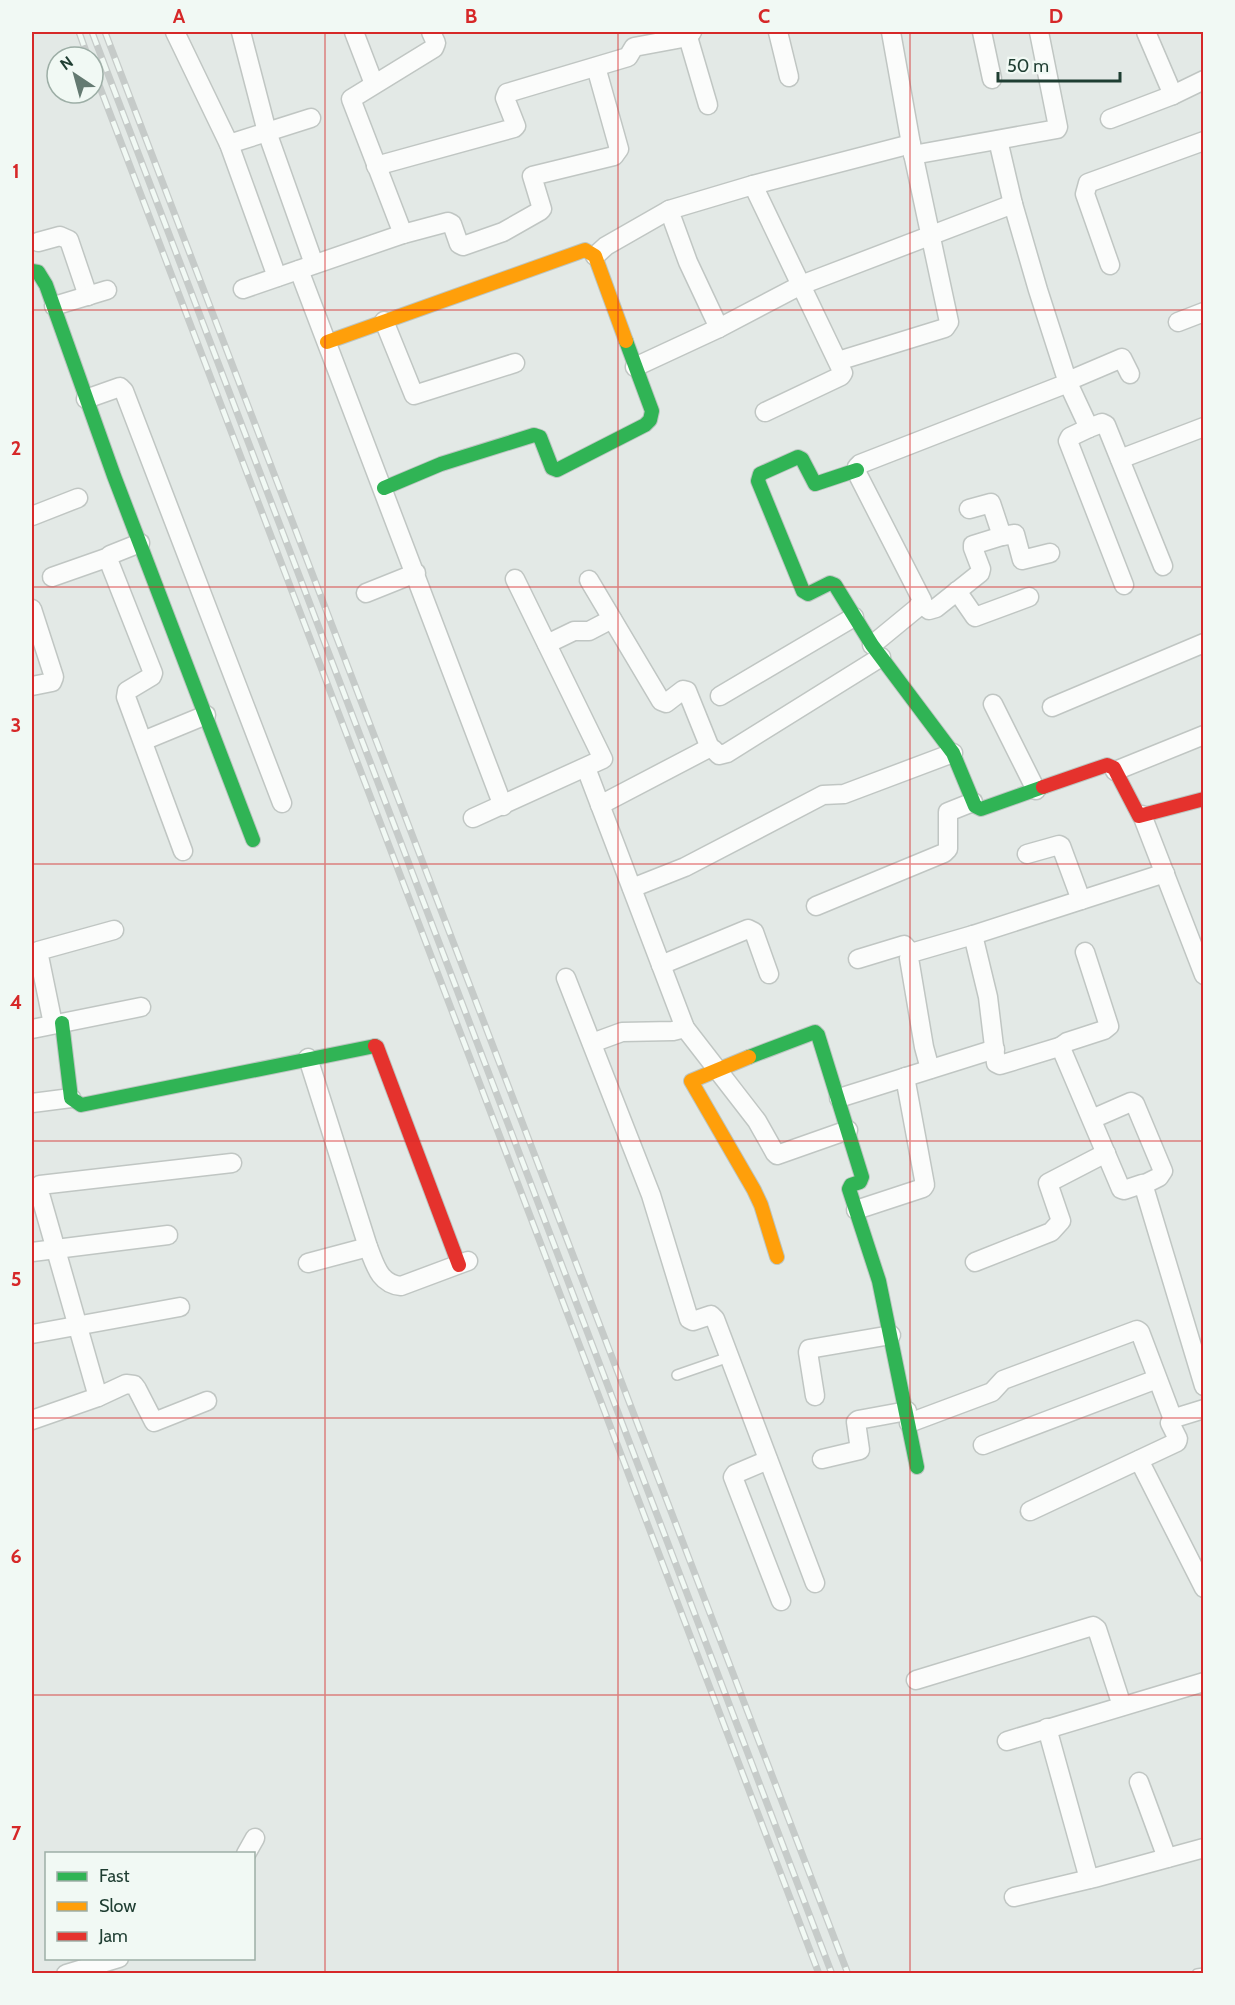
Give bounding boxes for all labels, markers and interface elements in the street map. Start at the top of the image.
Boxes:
text: A [173,4,186,28]
text: B [465,4,477,28]
text: C [758,4,770,28]
text: D [1049,4,1063,28]
north arrow [45,45,105,105]
scale bar [998,45,1120,83]
text: N [56,52,77,74]
text: 50 m [1007,55,1049,77]
text: 1 [12,159,20,183]
text: 2 [11,436,21,460]
text: 3 [11,713,21,737]
text: 4 [10,990,22,1014]
text: 5 [11,1267,21,1291]
text: 6 [10,1544,22,1568]
text: 7 [11,1821,22,1845]
legend [45,1852,255,1960]
text: Fast [99,1865,130,1887]
text: Slow [99,1895,136,1917]
text: Jam [98,1925,128,1947]

